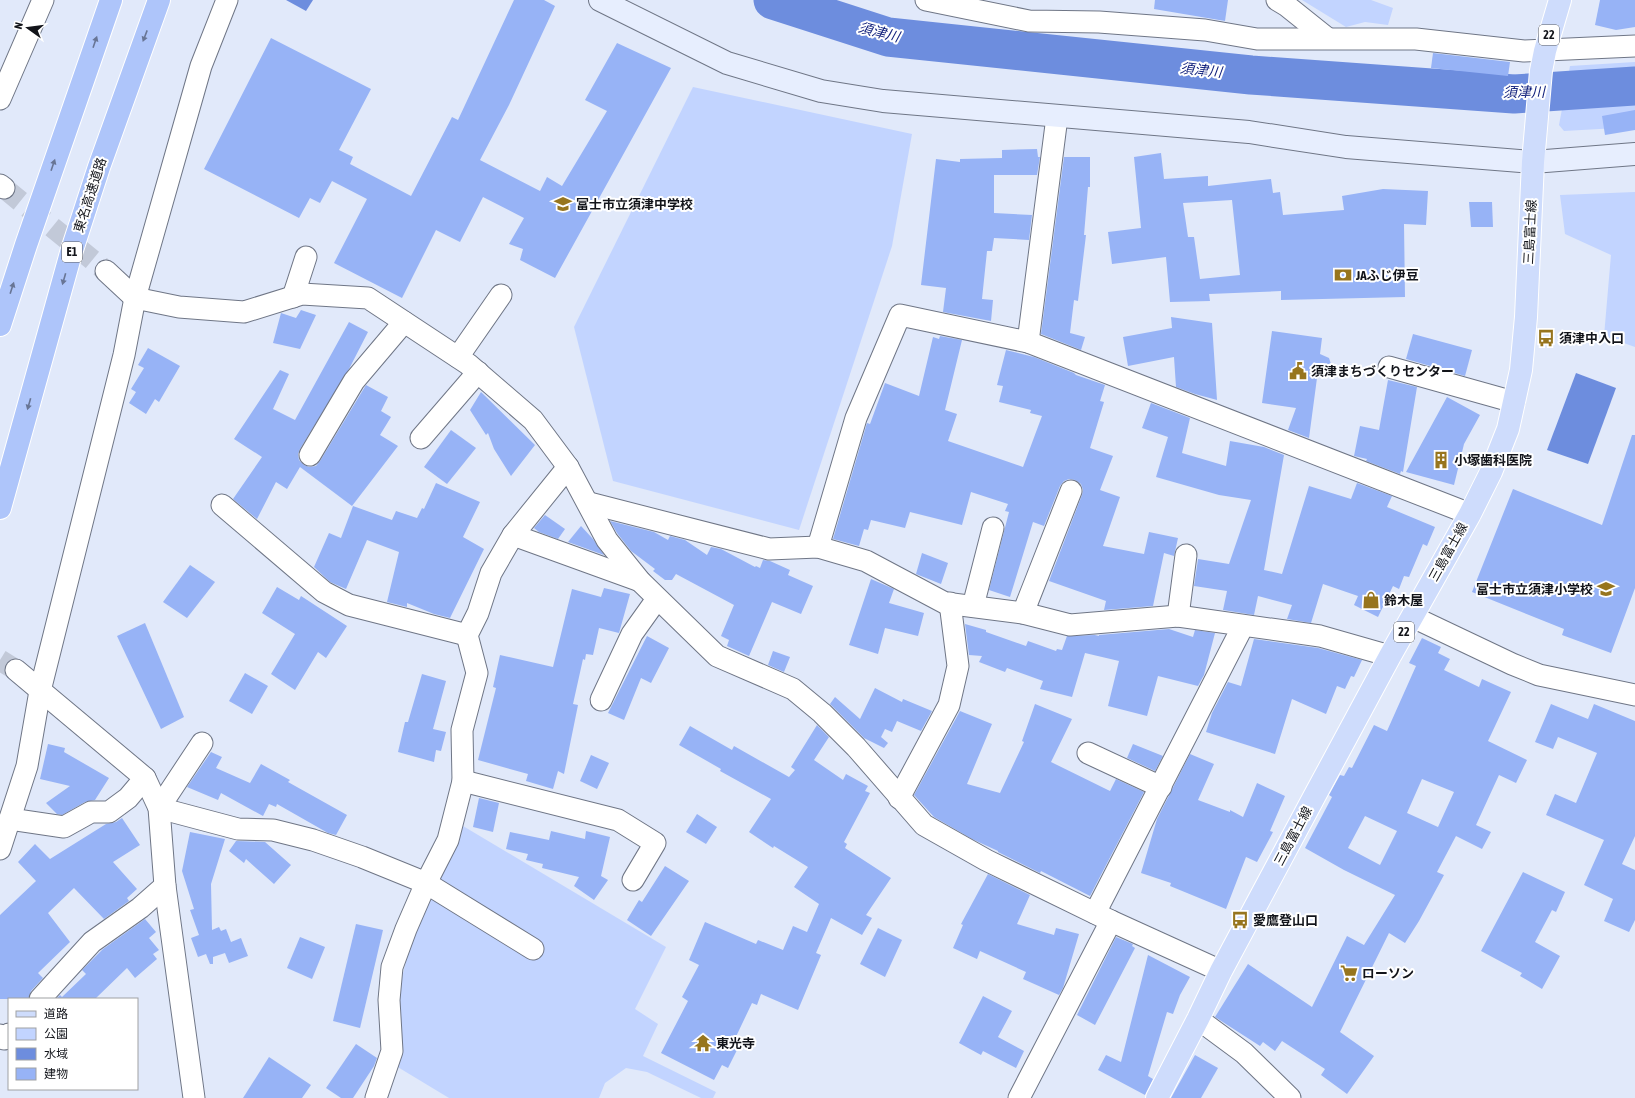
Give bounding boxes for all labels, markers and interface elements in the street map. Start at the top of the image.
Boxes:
north arrow [8,8,48,48]
water label: 須津川 [857,19,903,45]
text: N [12,21,25,30]
road number: 22 [1539,25,1559,45]
one-way arrow [142,31,148,43]
one-way arrow [93,36,99,48]
water label: 須津川 [1179,60,1225,80]
water label: 須津川 [1503,84,1547,100]
street label: 東名高速道路 [71,156,109,234]
one-way arrow [51,159,57,171]
school or university icon: 富士市立須津中学校 [553,194,573,214]
place label: 富士市立須津中学校 [576,197,693,212]
street label: 三島富士線 [1521,199,1539,265]
road number: E1 [62,242,82,262]
bank icon: JAふじ伊豆 [1333,265,1353,285]
place label: JAふじ伊豆 [1355,268,1419,283]
one-way arrow [61,273,67,285]
one-way arrow [9,282,15,294]
bus stop icon: 須津中入口 [1536,328,1556,348]
place label: 須津中入口 [1559,331,1624,346]
public building icon: 須津まちづくりセンター [1288,361,1308,381]
place label: 須津まちづくりセンター [1311,364,1454,379]
one-way arrow [26,399,32,411]
building icon: 小塚歯科医院 [1431,450,1451,470]
place label: 小塚歯科医院 [1454,453,1532,468]
street label: 三島富士線 [1426,520,1470,584]
school or university icon: 富士市立須津小学校 [1596,579,1616,599]
place label: 富士市立須津小学校 [1476,582,1593,597]
shop icon: 鈴木屋 [1361,590,1381,610]
place label: 鈴木屋 [1384,593,1423,608]
road number: 22 [1394,622,1414,642]
street label: 三島富士線 [1271,804,1315,868]
bus stop icon: 愛鷹登山口 [1230,910,1250,930]
place label: 愛鷹登山口 [1253,913,1318,928]
supermarket icon: ローソン [1339,963,1359,983]
place label: ローソン [1362,966,1414,981]
legend [8,998,138,1090]
text: 道路 [44,1007,68,1021]
text: 公園 [44,1027,68,1041]
temple icon: 東光寺 [693,1033,713,1053]
place label: 東光寺 [716,1036,755,1051]
text: 水域 [44,1047,68,1061]
text: 建物 [44,1067,68,1081]

